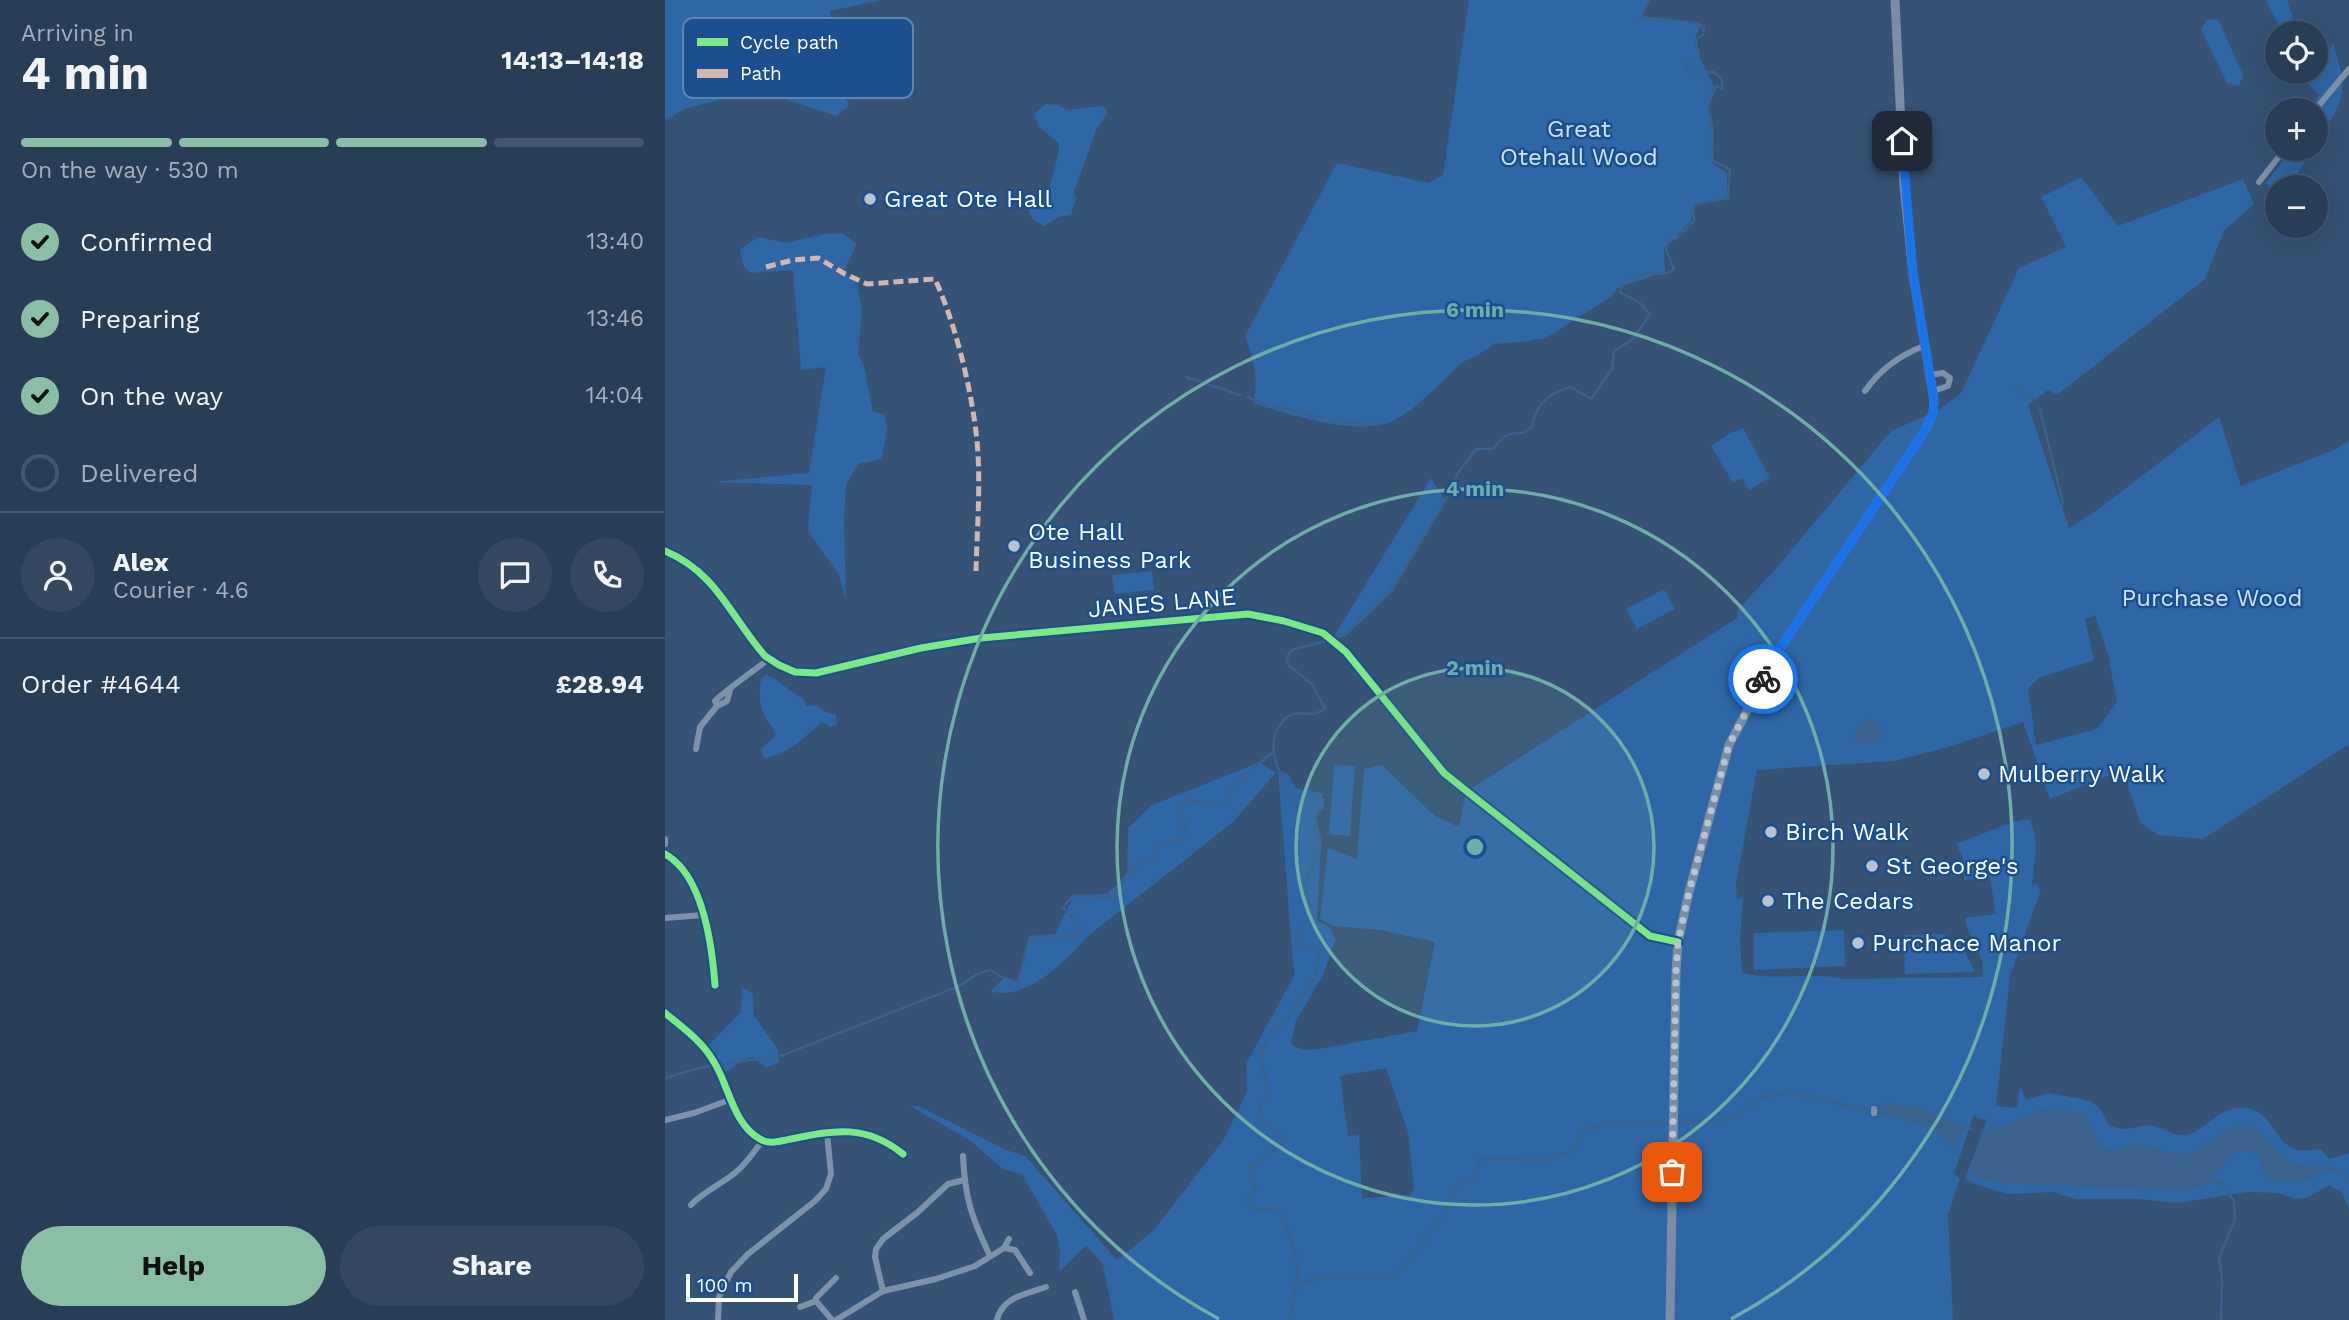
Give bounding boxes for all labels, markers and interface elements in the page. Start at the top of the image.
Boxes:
legend [683,18,913,98]
text: Arriving in [21,20,134,47]
map controls [2265,21,2328,238]
button: locate [2265,21,2328,84]
text: Cycle path [740,31,839,54]
text: 14:13–14:18 [501,45,644,75]
text: 4 min [21,46,149,100]
text: Path [740,62,782,85]
button: + [2265,98,2328,161]
pin [1872,111,1932,171]
park label: Great Otehall Wood [1500,115,1658,171]
icon: home [1883,122,1921,160]
text: On the way · 530 m [21,157,239,184]
button: − [2265,175,2328,238]
place label: Great Ote Hall [884,185,1052,213]
marker: Great Ote Hall [862,191,878,207]
icon: check [21,223,59,261]
text: Confirmed [80,227,213,257]
text: 13:40 [586,228,644,255]
text: 6 min [1446,297,1504,322]
icon: check [21,300,59,338]
text: Preparing [80,304,200,334]
text: 13:46 [587,305,644,332]
icon: check [21,377,59,415]
text: On the way [80,381,223,411]
text: 14:04 [586,382,644,409]
text: Delivered [80,458,199,488]
text: 4 min [1446,476,1504,501]
place label: Ote Hall Business Park [1028,518,1192,574]
button: person [21,538,95,612]
button: chat [478,538,552,612]
button: phone [570,538,644,612]
marker: Ote Hall Business Park [1006,538,1022,554]
text: Alex [113,547,169,577]
text: Courier · 4.6 [113,577,249,604]
street label: JANES LANE [1087,583,1237,623]
park label: Purchase Wood [2122,584,2302,612]
courier [1728,644,1798,714]
text: 2 min [1446,655,1504,680]
icon: bike [1744,660,1782,698]
text: Order #4644 [21,669,181,699]
text: £28.94 [556,669,644,699]
place label: Mulberry Walk [1998,760,2165,788]
marker: Mulberry Walk [1976,766,1992,782]
place label: Birch Walk [1785,818,1909,846]
marker: Birch Walk [1763,824,1779,840]
centre of rings [1463,835,1487,859]
place label: St George's [1886,852,2019,880]
marker: St George's [1864,858,1880,874]
place label: The Cedars [1782,887,1914,915]
marker: The Cedars [1760,893,1776,909]
place label: Purchace Manor [1872,929,2061,957]
marker: Purchace Manor [1850,935,1866,951]
pin [1642,1142,1702,1202]
icon: bag [1653,1153,1691,1191]
button: Help [21,1226,326,1306]
button: Share [340,1226,644,1306]
scale bar [686,1271,798,1303]
text: 100 m [697,1274,753,1297]

